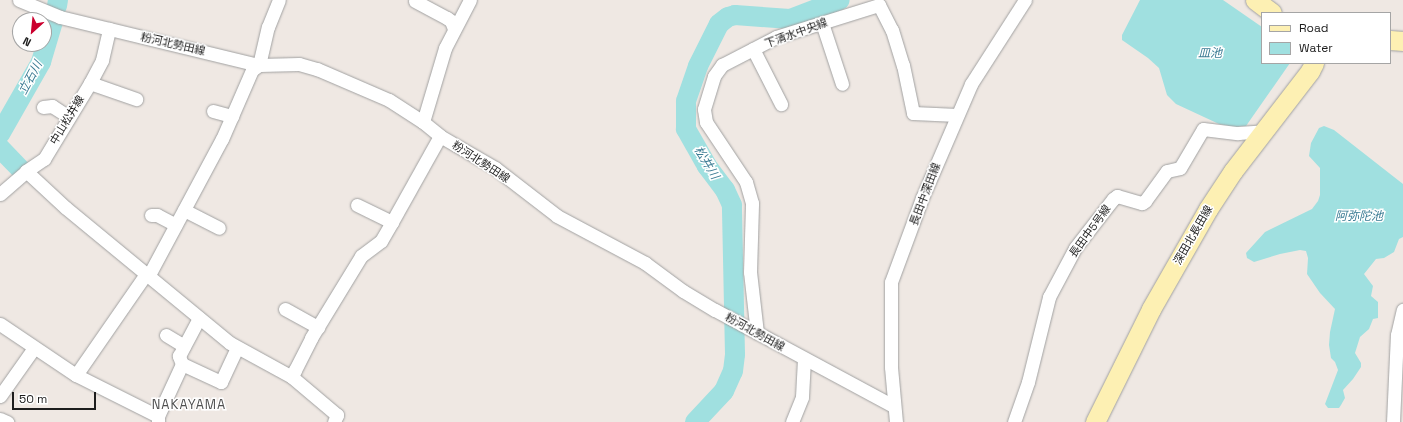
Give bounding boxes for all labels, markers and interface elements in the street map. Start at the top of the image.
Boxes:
north arrow [12,12,52,52]
legend [1261,12,1391,64]
street label: 下清水中央線 [763,16,829,50]
text: Road [1299,20,1328,36]
street label: 粉河北勢田線 [139,30,207,58]
text: N [21,34,33,50]
text: Water [1299,40,1333,56]
water label: 皿池 [1198,47,1222,61]
water label: 立石川 [16,59,46,97]
street label: 中山松井線 [47,93,87,147]
street label: 粉河北勢田線 [450,138,512,186]
water label: 松井川 [691,144,721,182]
street label: 長田中深田線 [907,161,943,227]
street label: 長田中5号線 [1067,202,1113,260]
street label: 深田北長田線 [1171,203,1215,267]
water label: 阿弥陀池 [1335,210,1383,224]
street label: 粉河北勢田線 [723,310,787,354]
scale bar [14,384,98,410]
text: 50 m [19,391,47,407]
district label: NAKAYAMA [152,397,226,413]

